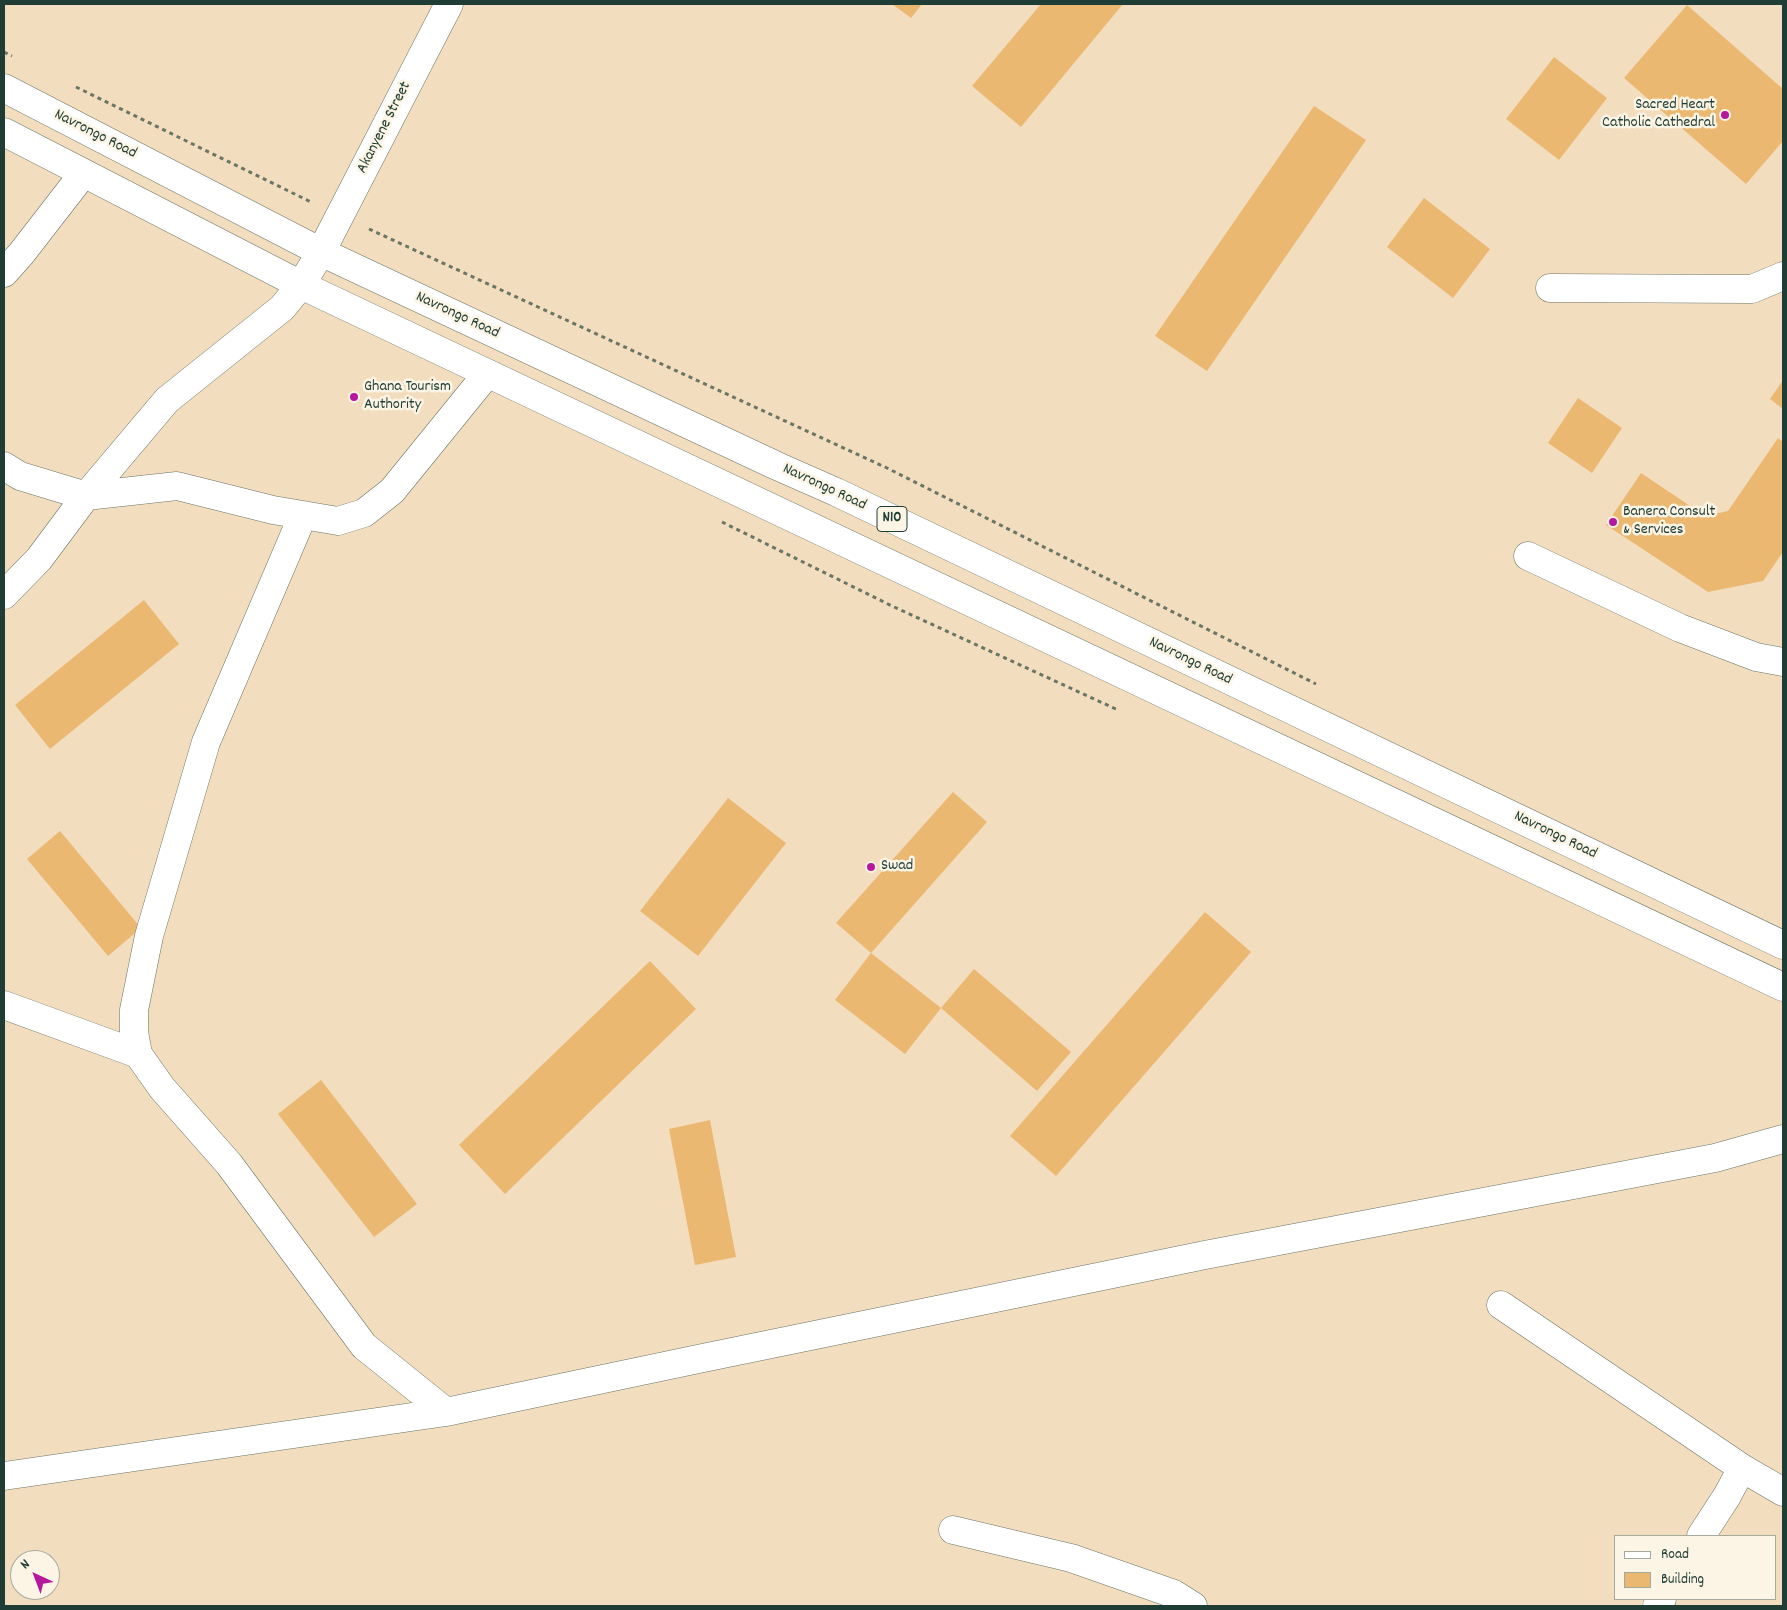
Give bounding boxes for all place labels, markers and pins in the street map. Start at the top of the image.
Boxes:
place label: Sacred Heart Catholic Cathedral [1602,96,1715,134]
marker: Sacred Heart Catholic Cathedral [1719,109,1731,121]
place label: Ghana Tourism Authority [364,378,451,416]
marker: Ghana Tourism Authority [348,391,360,403]
place label: Banera Consult & Services [1623,503,1715,541]
marker: Banera Consult & Services [1607,516,1619,528]
place label: Swad [881,857,913,877]
marker: Swad [865,861,877,873]

